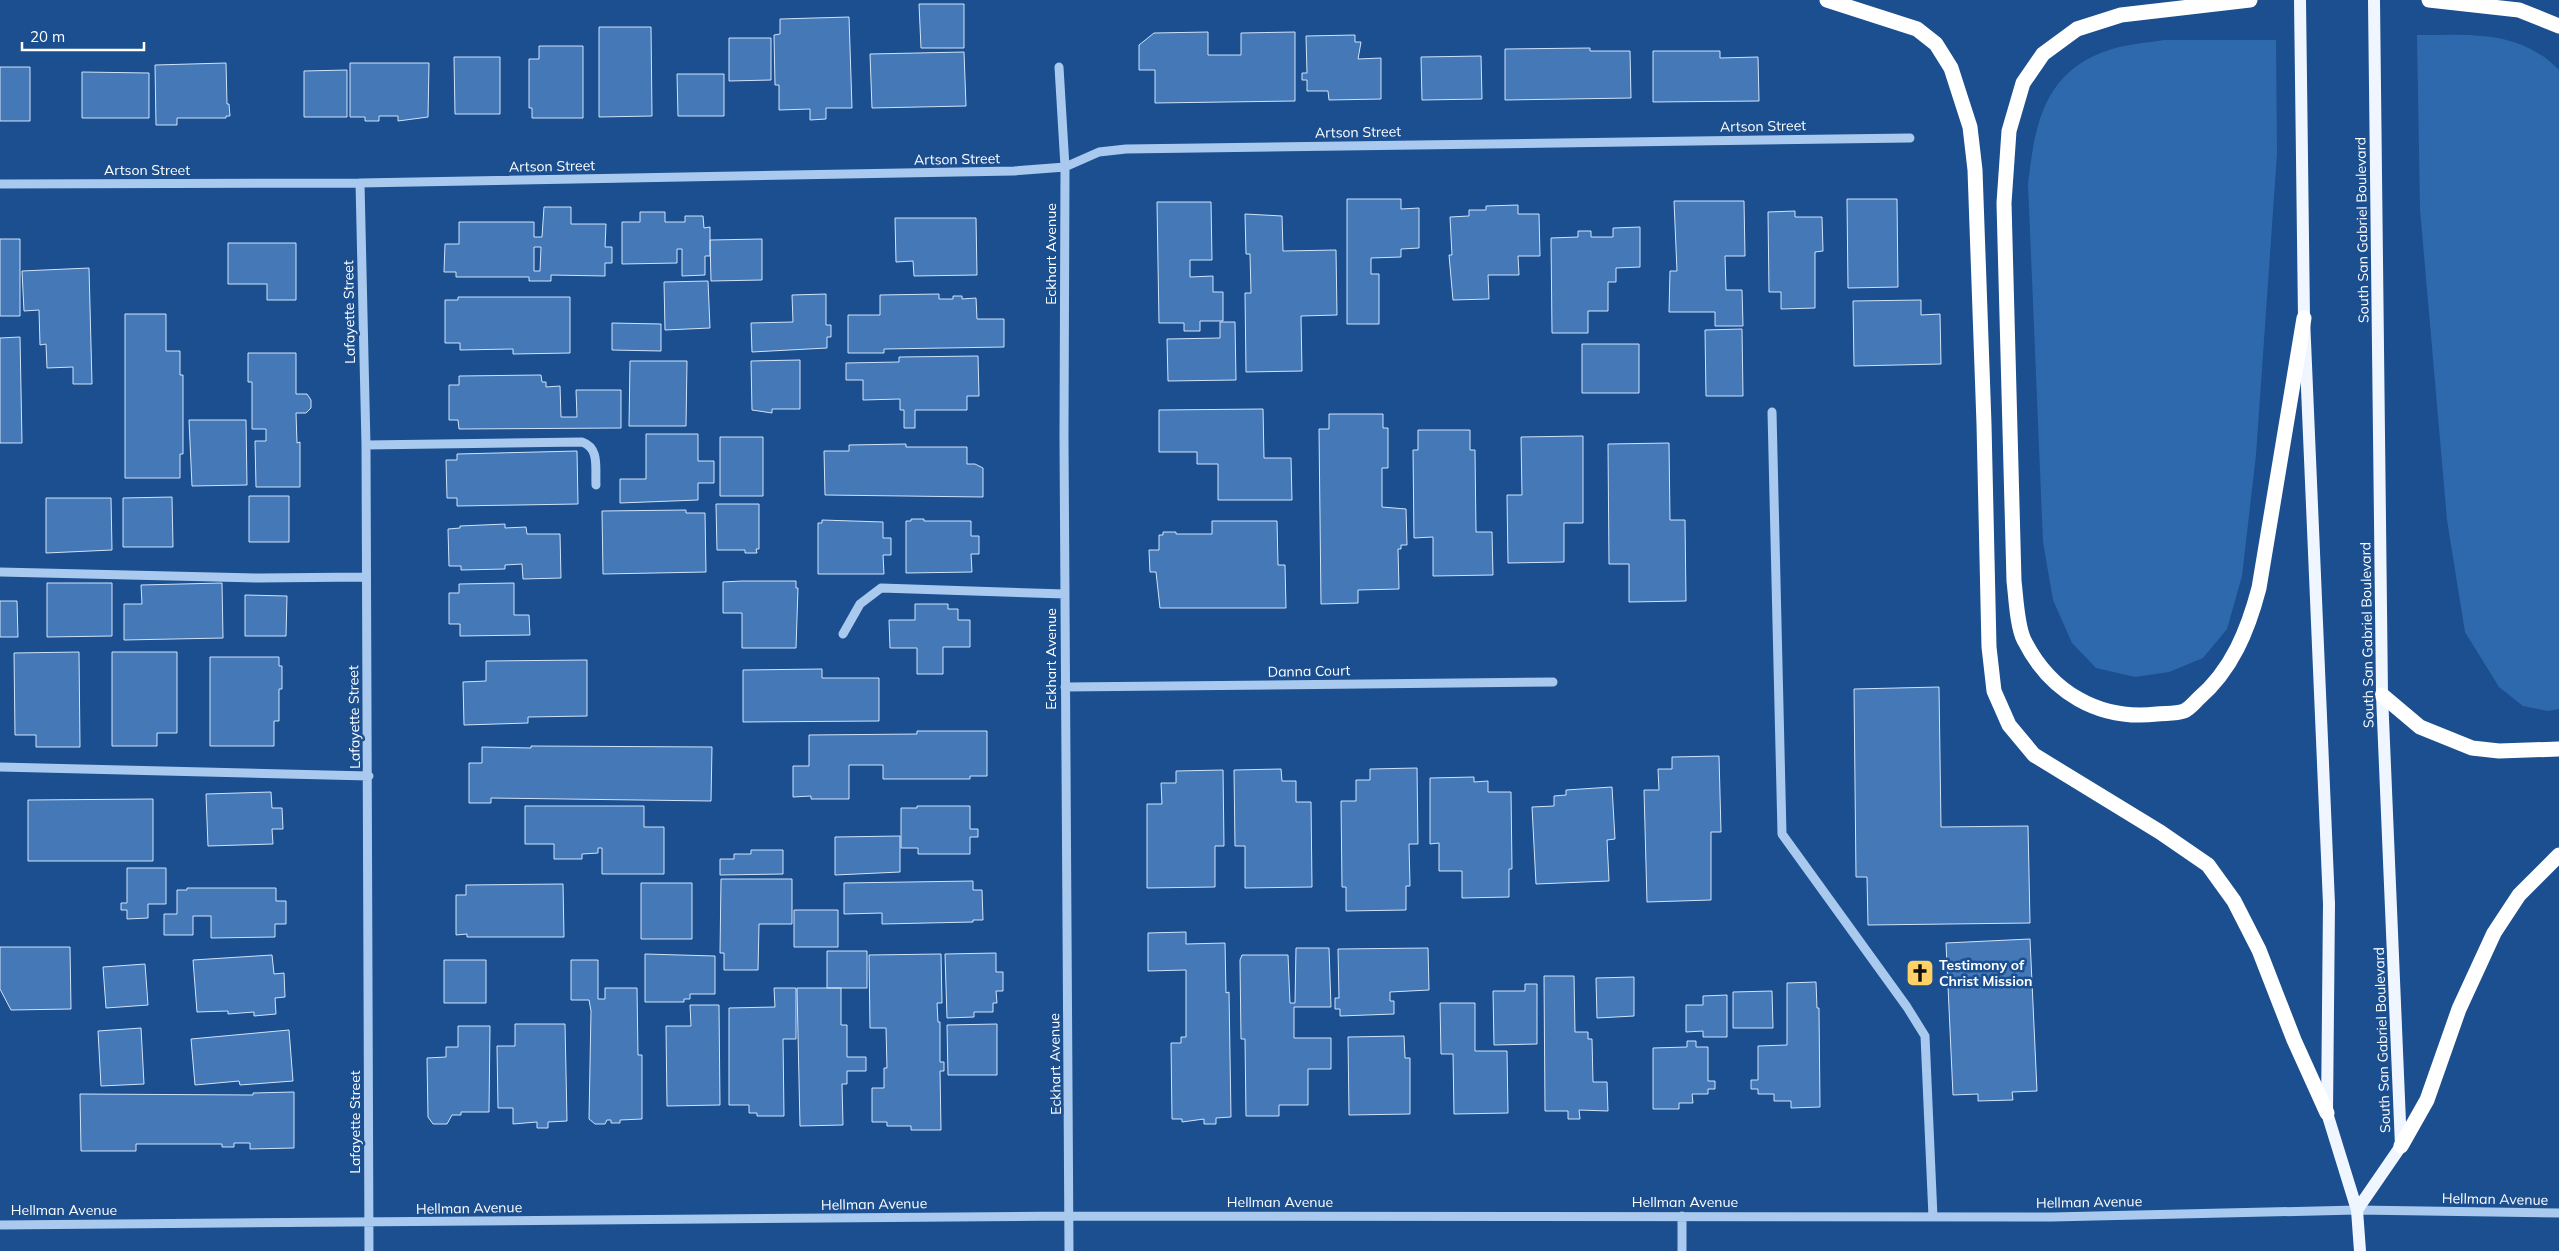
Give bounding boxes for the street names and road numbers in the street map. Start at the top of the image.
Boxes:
street label: Artson Street [1720,116,1806,136]
street label: Artson Street [1315,122,1401,142]
street label: South San Gabriel Boulevard [2351,137,2373,323]
street label: Artson Street [914,149,1000,169]
street label: Artson Street [509,156,595,176]
street label: Artson Street [104,161,190,179]
street label: Eckhart Avenue [1042,203,1060,305]
street label: Lafayette Street [339,260,359,364]
street label: South San Gabriel Boulevard [2356,542,2378,728]
street label: Eckhart Avenue [1042,608,1060,710]
street label: Danna Court [1267,661,1351,681]
street label: Lafayette Street [344,665,364,769]
street label: South San Gabriel Boulevard [2370,947,2394,1133]
street label: Eckhart Avenue [1045,1013,1065,1115]
street label: Lafayette Street [346,1070,364,1174]
street label: Hellman Avenue [2442,1189,2548,1209]
street label: Hellman Avenue [2036,1192,2142,1212]
street label: Hellman Avenue [1227,1193,1333,1211]
street label: Hellman Avenue [1632,1193,1738,1211]
street label: Hellman Avenue [821,1194,927,1214]
street label: Hellman Avenue [416,1198,522,1218]
street label: Hellman Avenue [11,1201,117,1219]

